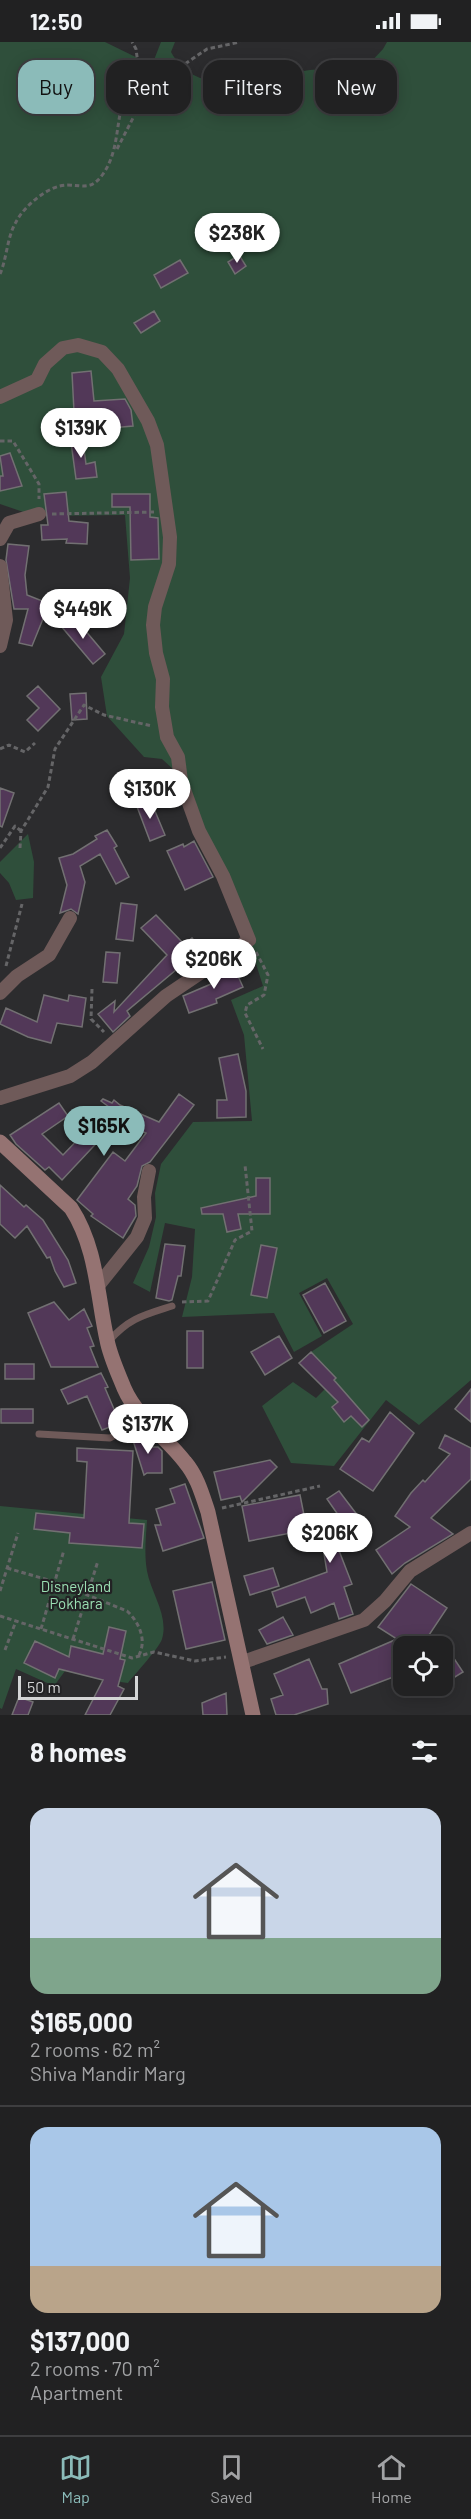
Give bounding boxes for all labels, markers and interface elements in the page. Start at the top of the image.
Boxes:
text: 12:50 [30,8,83,34]
chip: Buy [18,60,94,114]
chip: Rent [106,60,191,114]
chip: Filters [203,60,303,114]
chip: New [315,60,397,114]
pin: $238K [195,213,279,264]
text: $238K [209,220,265,244]
pin: $139K [39,408,123,459]
text: $139K [55,415,107,439]
pin: $449K [41,589,125,640]
text: $449K [54,596,112,620]
pin: $130K [108,769,192,820]
text: $130K [123,776,177,800]
pin: $206K [172,939,256,990]
text: $206K [185,946,243,970]
pin: $165K [62,1106,146,1157]
text: $165K [78,1113,130,1137]
pin: $137K [106,1404,190,1455]
text: $137K [122,1411,174,1435]
pin: $206K [288,1513,372,1564]
text: $206K [301,1520,359,1544]
park label: Disneyland Pokhara [41,1577,111,1612]
map controls [393,1636,453,1696]
button: locate [393,1636,453,1696]
scale bar [18,1673,138,1700]
text: 50 m [27,1677,61,1696]
icon: filters [408,1735,441,1768]
text: 8 homes [30,1736,127,1767]
icon: home [182,1847,290,1955]
text: $165,000 [30,2006,133,2037]
text: 2 rooms · 62 m² [30,2037,160,2061]
text: Shiva Mandir Marg [30,2061,186,2085]
icon: home [182,2166,290,2274]
text: $137,000 [30,2325,130,2356]
text: 2 rooms · 70 m² [30,2356,160,2380]
text: Apartment [30,2380,123,2404]
tab: Map [59,2451,92,2506]
tab: Saved [211,2451,253,2506]
tab: Home [371,2451,412,2506]

